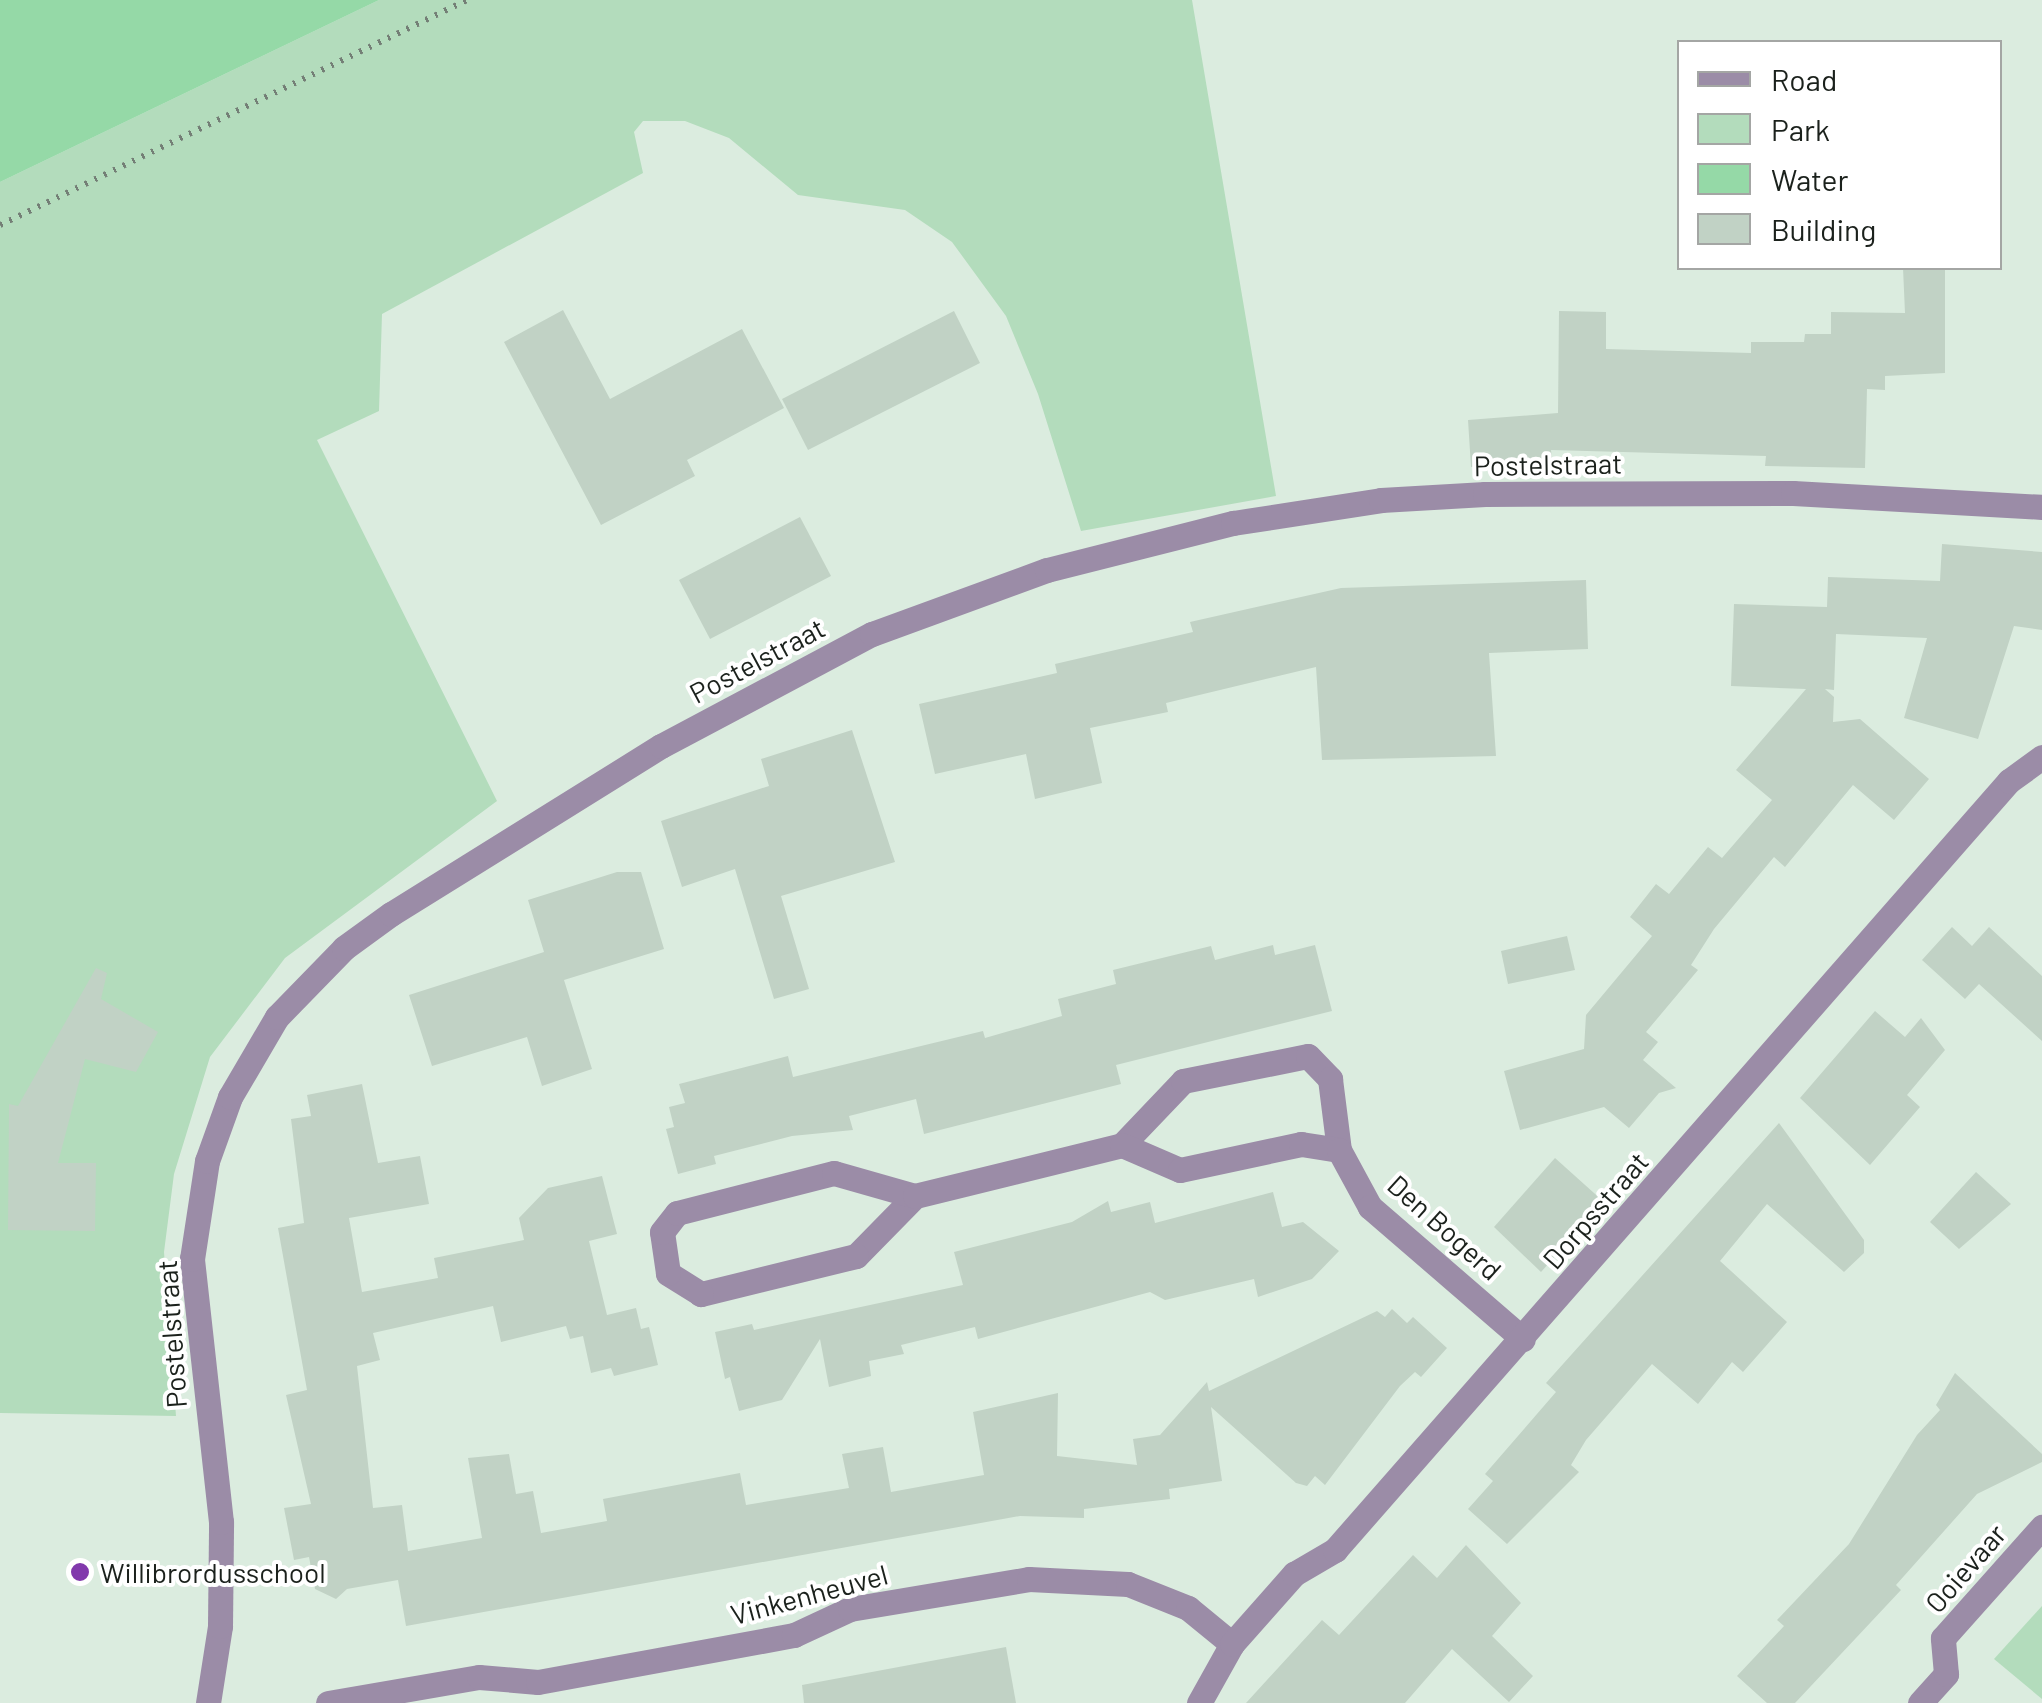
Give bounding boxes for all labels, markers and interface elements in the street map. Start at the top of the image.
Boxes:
legend [1677,40,2002,270]
text: Road [1771,61,1837,97]
text: Park [1771,111,1830,147]
text: Water [1771,161,1849,197]
text: Building [1771,211,1876,247]
street label: Postelstraat [1474,446,1622,482]
street label: Postelstraat [684,610,830,710]
street label: Dorpsstraat [1535,1145,1655,1275]
street label: Den Bogerd [1381,1167,1509,1287]
street label: Postelstraat [149,1259,193,1409]
street label: Ooievaar [1918,1517,2012,1619]
place label: Willibrordusschool [100,1555,326,1589]
street label: Vinkenheuvel [727,1557,891,1631]
marker: Willibrordusschool [69,1561,91,1583]

